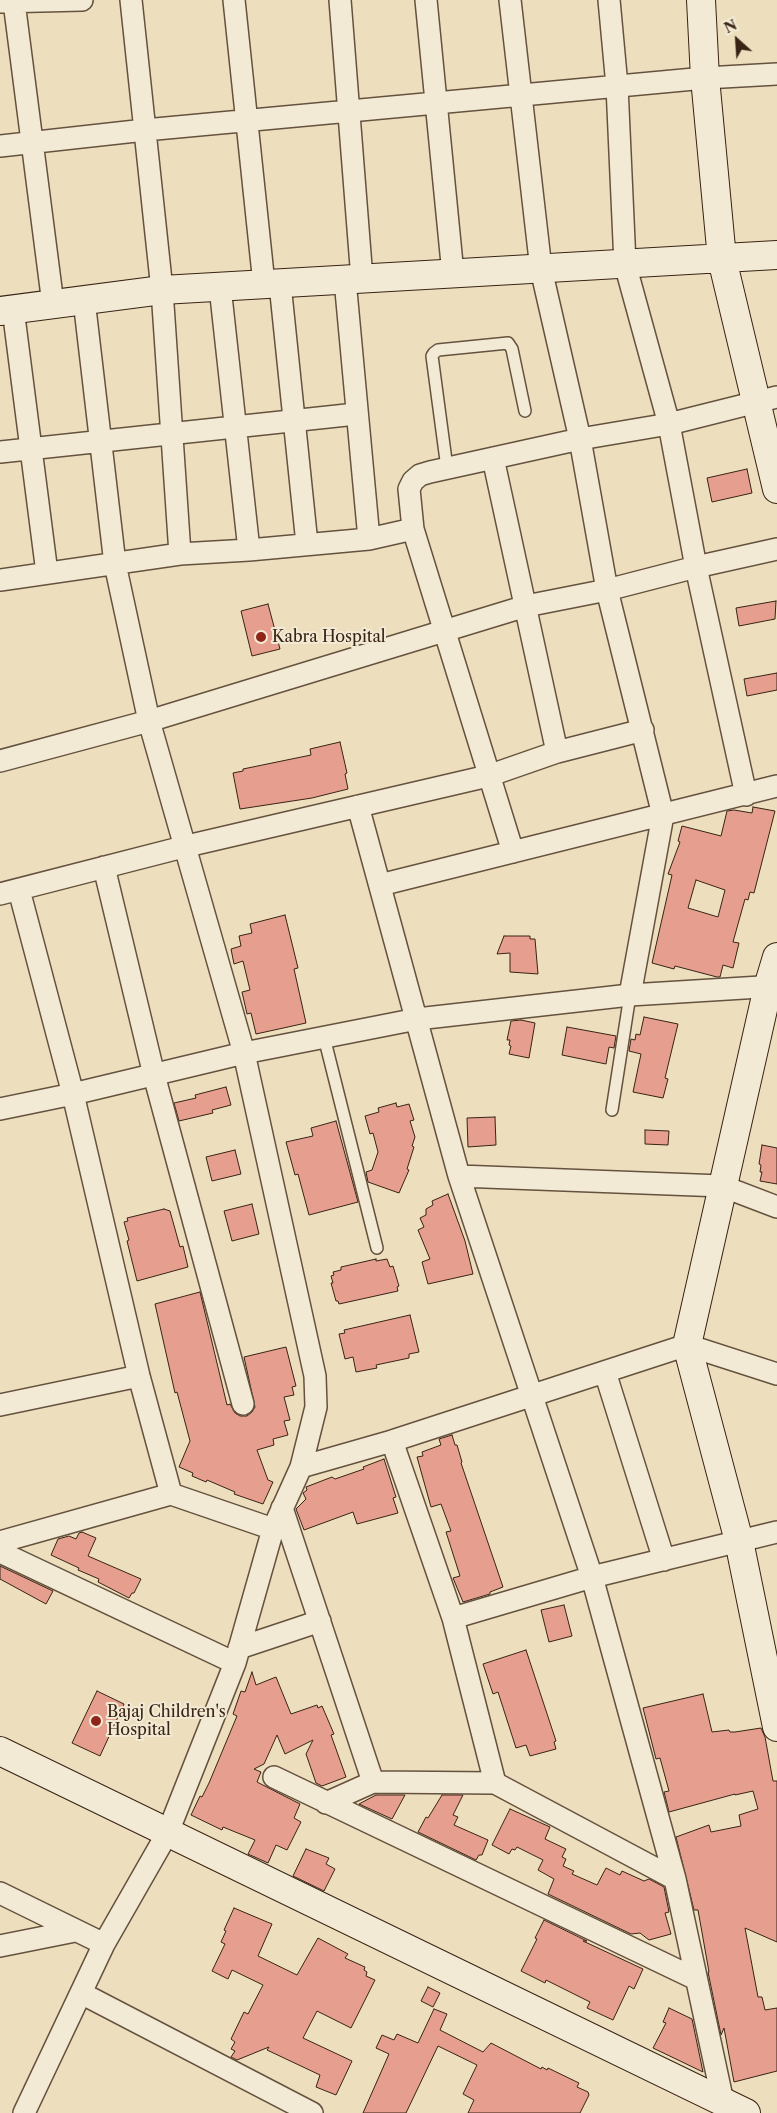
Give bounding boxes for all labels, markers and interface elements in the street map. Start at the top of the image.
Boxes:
north arrow [712,15,762,65]
text: N [721,16,740,37]
place label: Kabra Hospital [272,627,386,647]
marker: Kabra Hospital [254,630,268,644]
place label: Bajaj Children's Hospital [107,1702,226,1740]
marker: Bajaj Children's Hospital [89,1714,103,1728]

